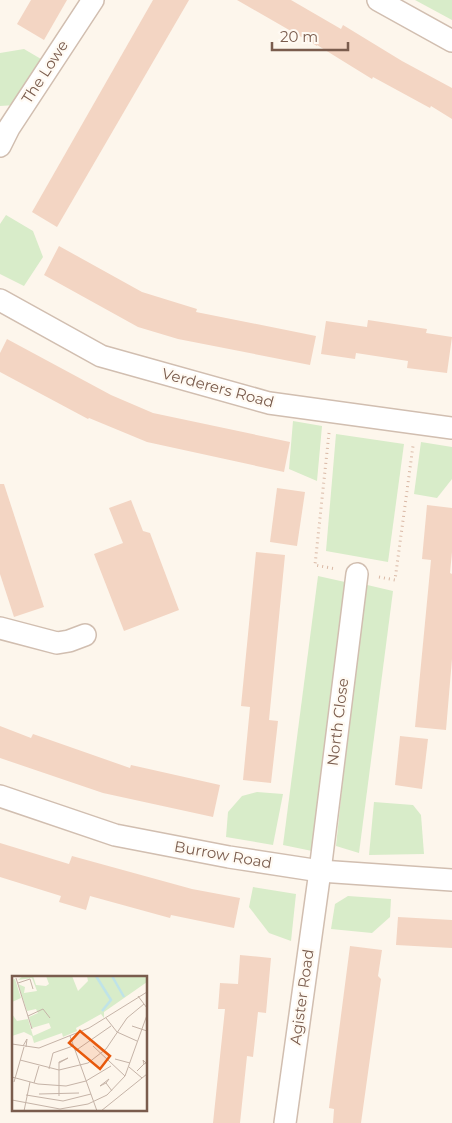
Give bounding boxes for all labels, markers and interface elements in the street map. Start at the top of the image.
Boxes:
scale bar [272,20,348,52]
text: 20 m [280,27,318,46]
street label: The Lowe [17,36,72,107]
street label: Verderers Road [160,363,276,412]
street label: North Close [323,677,352,767]
street label: Burrow Road [173,837,273,872]
street label: Agister Road [285,948,318,1046]
inset map [12,976,148,1110]

